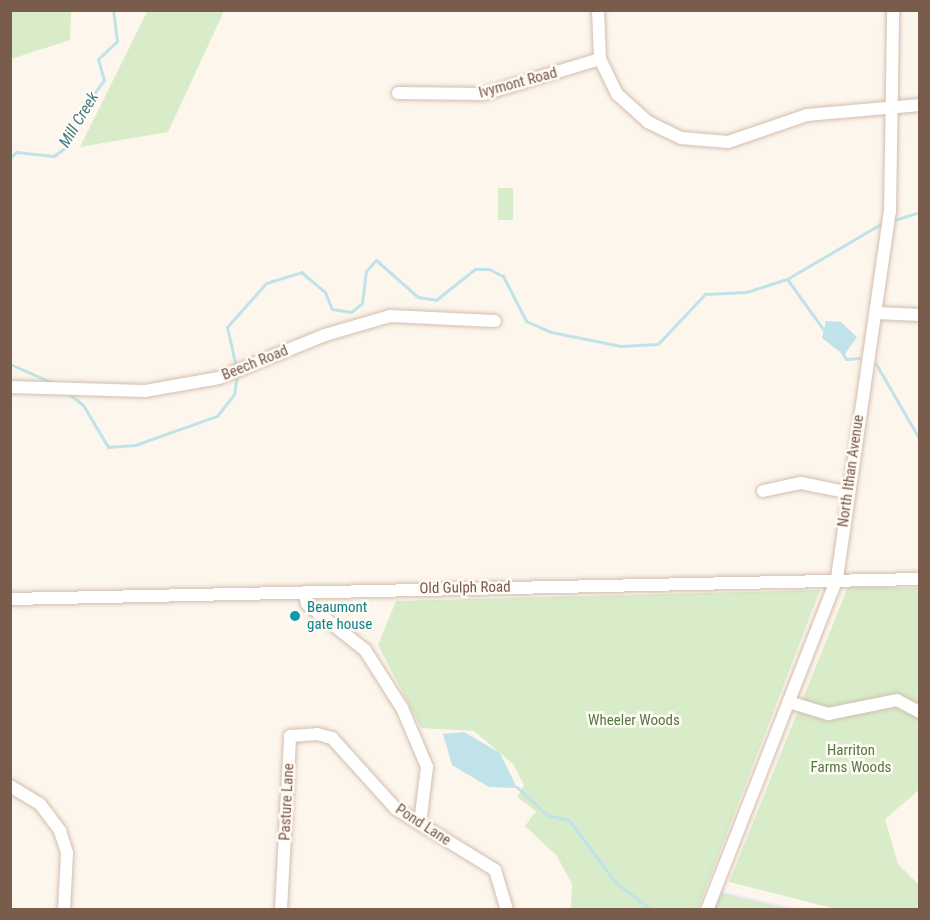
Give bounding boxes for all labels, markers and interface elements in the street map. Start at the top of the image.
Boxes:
street label: Ivymont Road [477,64,559,102]
water label: Mill Creek [55,89,103,151]
street label: Beech Road [219,342,291,384]
street label: North Ithan Avenue [834,414,868,528]
street label: Old Gulph Road [419,578,511,598]
place label: Beaumont gate house [307,598,372,633]
marker: Beaumont gate house [288,609,302,623]
park label: Wheeler Woods [588,712,680,730]
park label: Harriton Farms Woods [811,741,891,776]
street label: Pasture Lane [276,763,298,841]
street label: Pond Lane [392,800,454,850]

